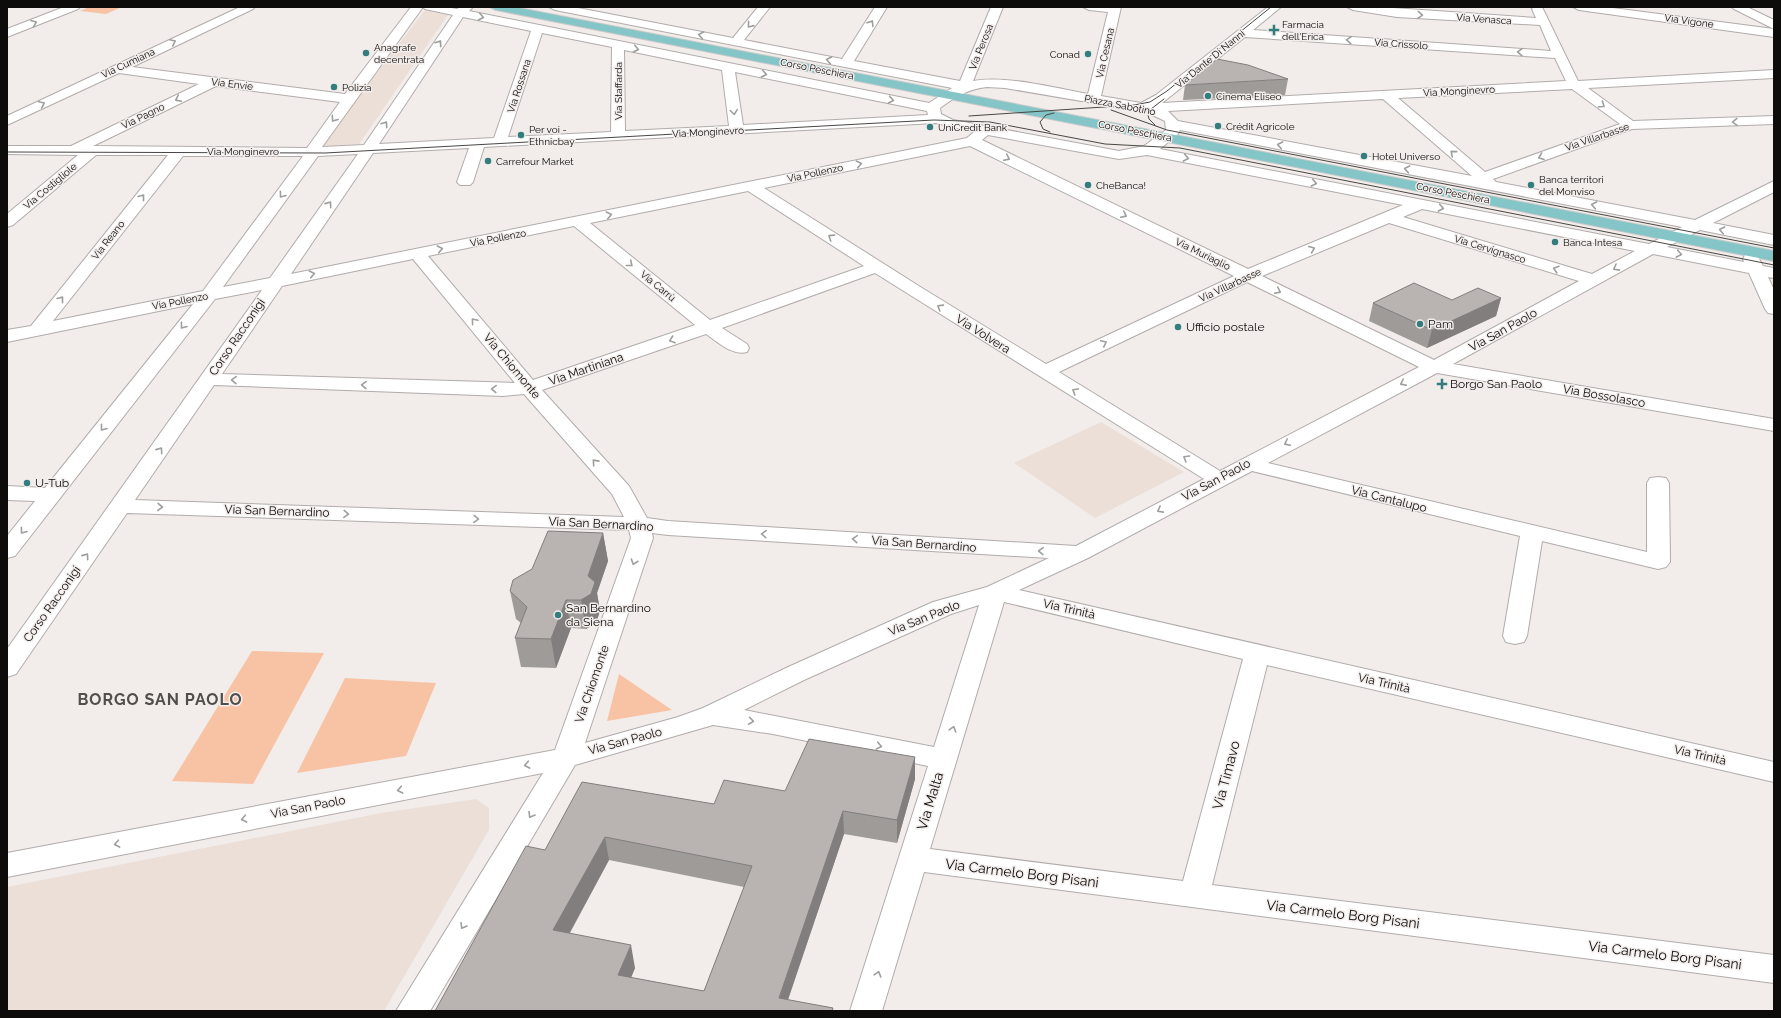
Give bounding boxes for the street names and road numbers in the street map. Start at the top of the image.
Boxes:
street label: Via Venasca [1456,12,1512,26]
street label: Via Vigone [1664,12,1714,30]
street label: Via Perosa [967,22,995,72]
street label: Via Cesana [1094,27,1116,79]
street label: Via Dante Di Nanni [1173,28,1247,90]
street label: Via Crissolo [1374,37,1428,51]
street label: Via Cumiana [99,46,157,80]
street label: Corso Peschiera [779,56,855,82]
street label: Via Rossana [505,58,533,114]
street label: Via Staffarda [613,62,624,120]
street label: Via Envie [210,76,254,92]
street label: Via Monginevro [1423,84,1495,98]
street label: Piazza Sabotino [1083,93,1157,117]
street label: Via Pagno [120,101,166,131]
street label: Corso Peschiera [1097,118,1173,144]
street label: Via Villarbasse [1563,121,1631,153]
street label: Via Monginevro [672,125,744,139]
street label: Via Monginevro [207,146,279,157]
street label: Via Costigliole [21,161,79,211]
street label: Via Pollenzo [786,162,844,184]
street label: Corso Peschiera [1415,180,1491,206]
street label: Via Reano [89,218,127,262]
street label: Via Pollenzo [469,227,527,249]
street label: Via Cervignasco [1453,233,1527,265]
street label: Via Muriaglio [1174,236,1232,272]
street label: Via Villarbasse [1197,266,1263,304]
street label: Via Carrù [638,268,678,304]
street label: Via Pollenzo [151,290,209,312]
street label: Corso Racconigi [206,296,268,378]
street label: Via San Paolo [1466,306,1540,354]
street label: Via Volvera [953,312,1013,356]
street label: Via Chiomonte [480,330,544,402]
street label: Via Martiniana [547,350,625,388]
street label: Via Bossolasco [1562,382,1646,410]
street label: Via San Paolo [1179,456,1253,504]
street label: Via Cantalupo [1350,483,1428,515]
street label: Via San Bernardino [224,502,330,520]
street label: Via San Bernardino [548,514,654,534]
street label: Via San Bernardino [871,533,977,555]
street label: Corso Racconigi [21,563,83,645]
street label: Via Trinità [1041,596,1097,622]
street label: Via San Paolo [886,597,962,639]
street label: Via Chiomonte [572,643,612,725]
street label: Via Trinità [1356,670,1412,696]
street label: Via San Paolo [587,724,663,758]
street label: Via Timavo [1209,739,1243,811]
street label: Via Trinità [1672,742,1728,768]
street label: Via Malta [914,770,946,832]
street label: Via San Paolo [269,793,347,821]
street label: Via Carmelo Borg Pisani [944,856,1100,890]
street label: Via Carmelo Borg Pisani [1265,897,1421,931]
street label: Via Carmelo Borg Pisani [1587,938,1743,972]

